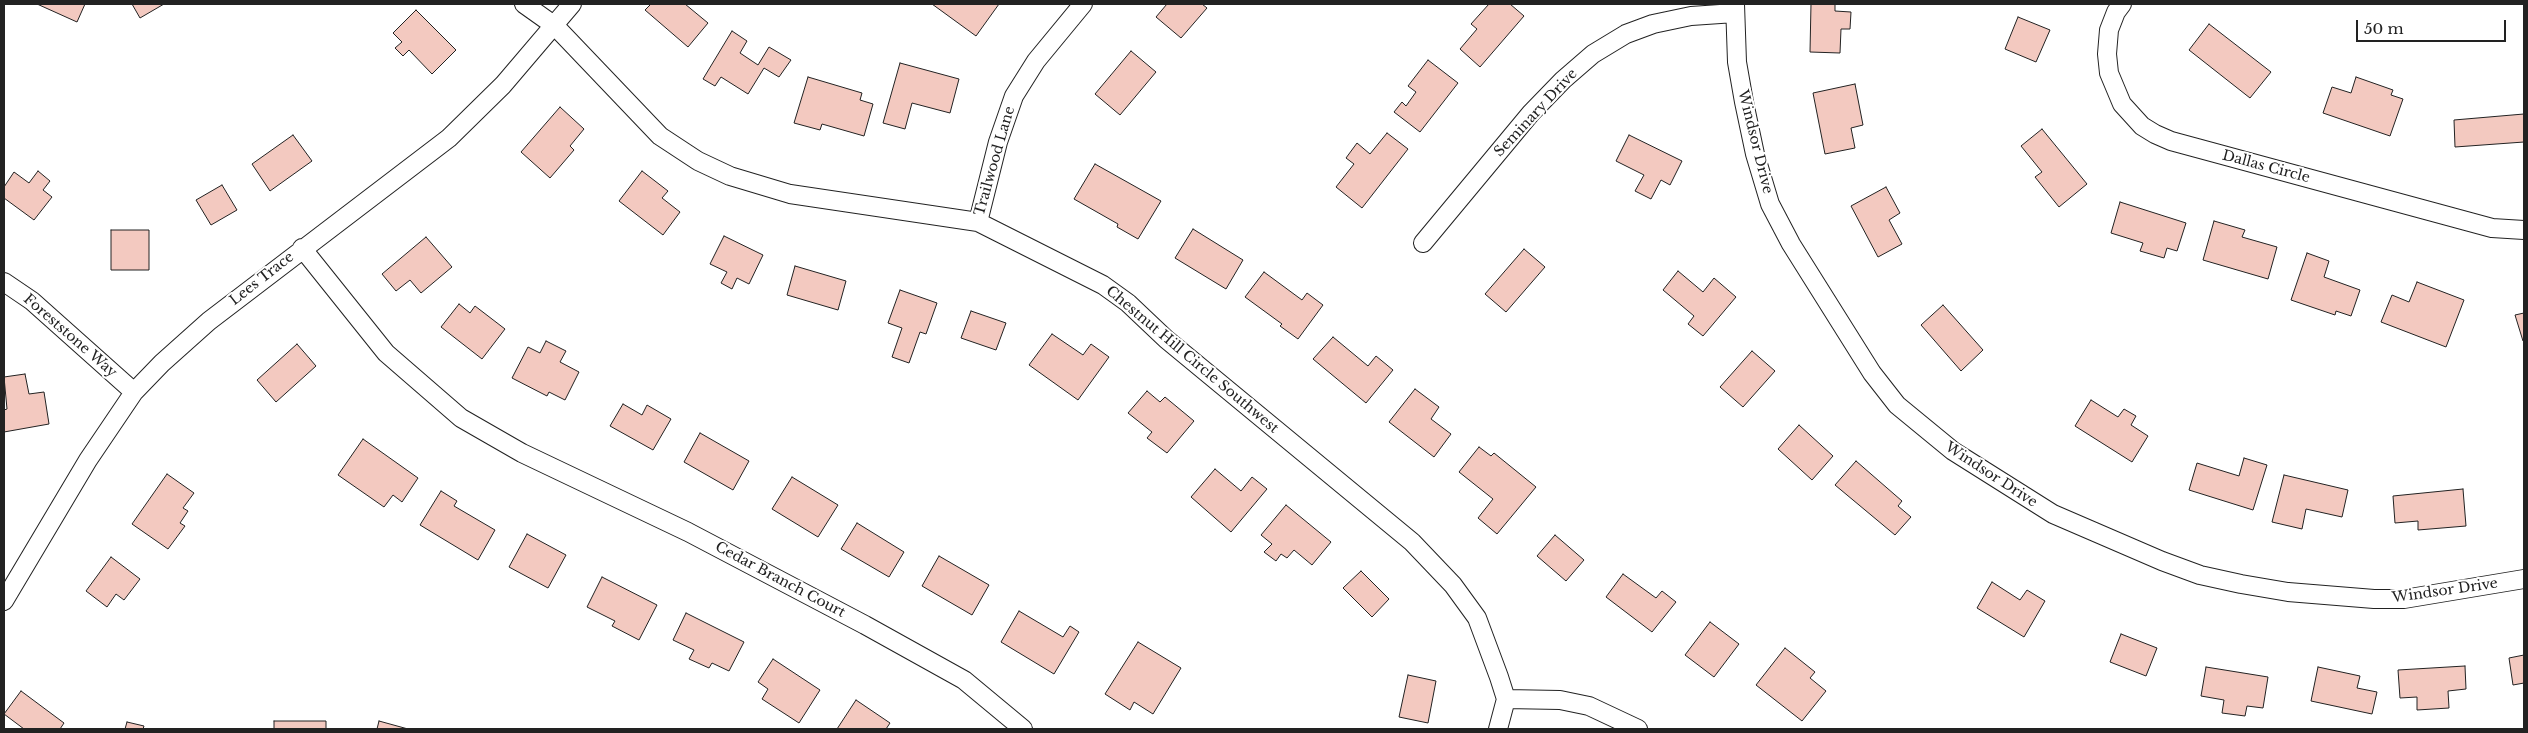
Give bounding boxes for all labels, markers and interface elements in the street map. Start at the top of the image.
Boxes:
scale bar [2358,10,2508,42]
text: 50 m [2364,19,2404,38]
street label: Seminary Drive [1491,66,1581,160]
street label: Windsor Drive [1734,88,1776,196]
street label: Trailwood Lane [971,104,1019,218]
street label: Dallas Circle [2220,147,2312,187]
street label: Lees Trace [227,249,297,309]
street label: Chestnut Hill Circle Southwest [1102,283,1282,437]
street label: Foreststone Way [20,291,120,381]
street label: Windsor Drive [1942,439,2040,511]
street label: Cedar Branch Court [712,539,848,621]
street label: Windsor Drive [2391,575,2499,607]

